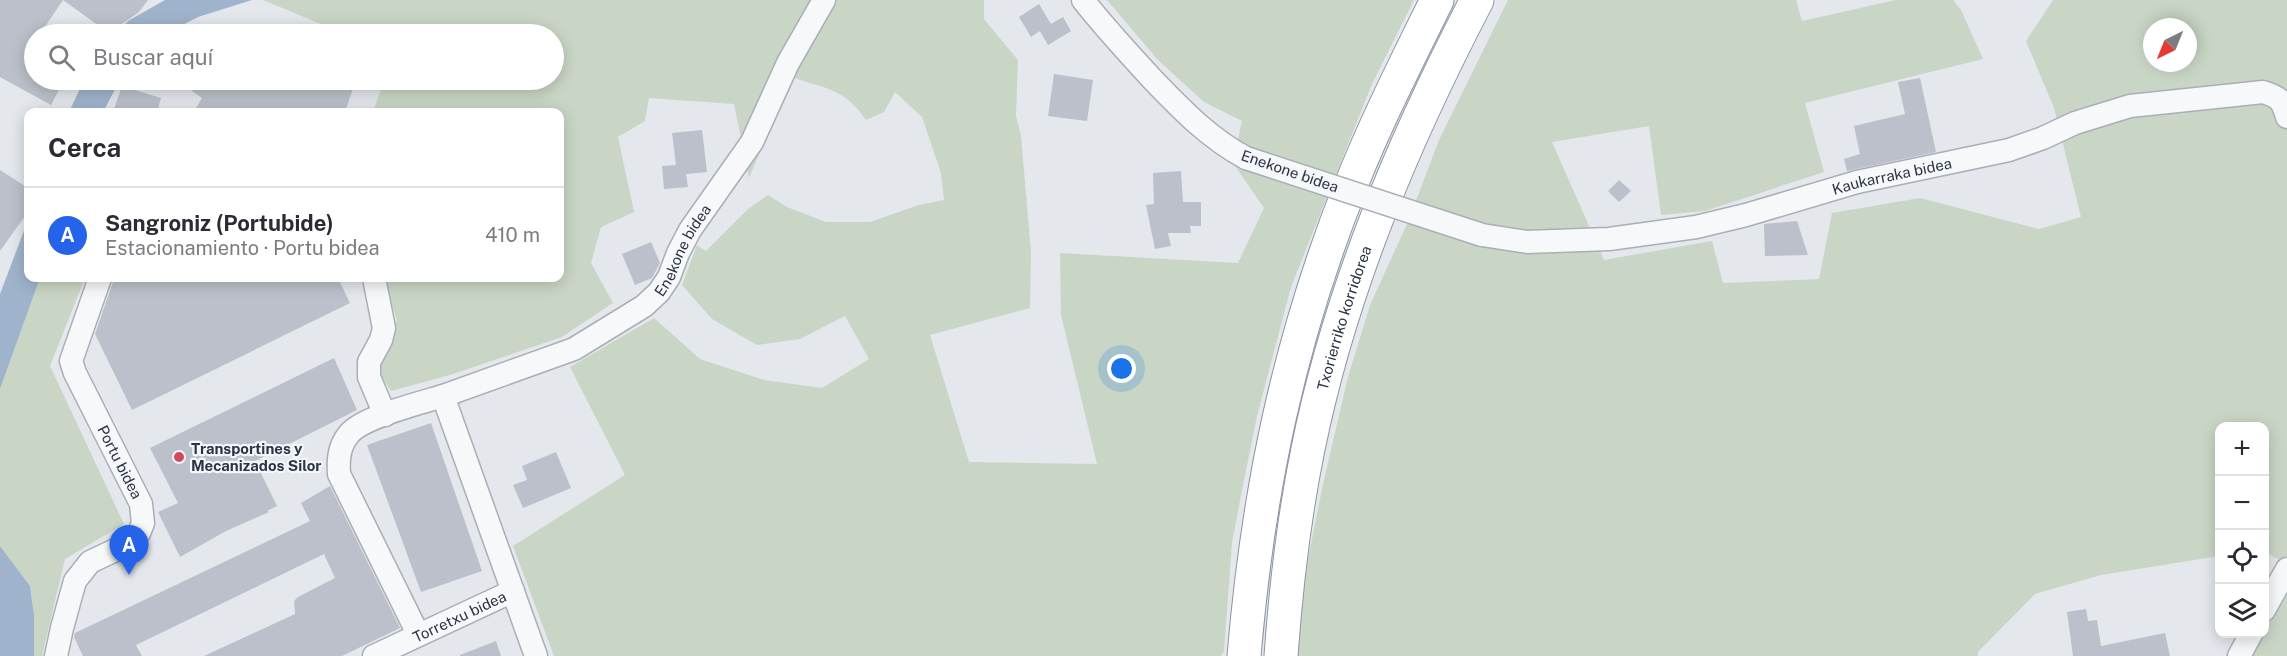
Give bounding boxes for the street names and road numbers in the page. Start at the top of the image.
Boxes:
street label: Enekone bidea [1239,146,1341,196]
street label: Kaukarraka bidea [1830,154,1953,197]
street label: Enekone bidea [650,201,714,299]
street label: Txorierriko korridorea [1313,243,1374,392]
street label: Portu bidea [94,423,146,501]
street label: Torretxu bidea [410,587,509,645]

